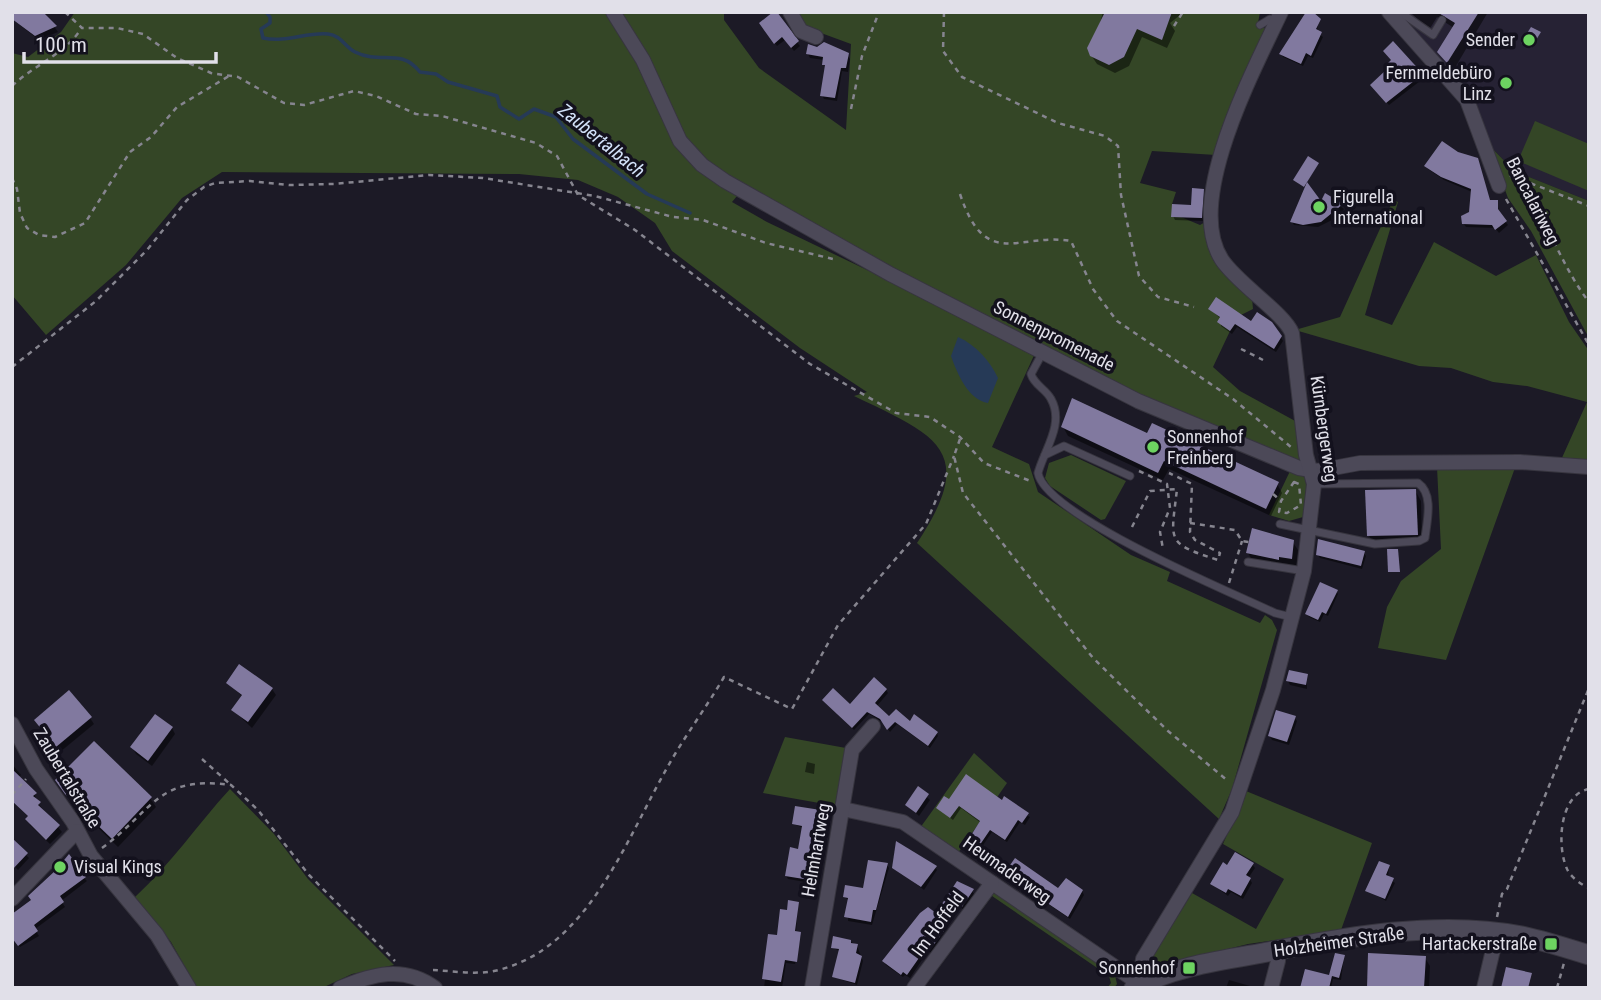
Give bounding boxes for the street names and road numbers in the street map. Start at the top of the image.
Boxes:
street label: Bancalariweg [1502,153,1564,248]
street label: Sonnenpromenade [990,296,1118,375]
street label: Kürnbergerweg [1307,374,1342,483]
street label: Zaubertalstraße [29,724,106,832]
street label: Helmhartweg [797,801,834,898]
street label: Heumaderweg [959,832,1055,908]
street label: Im Hoffeld [907,887,968,960]
street label: Holzheimer Straße [1272,922,1405,961]

